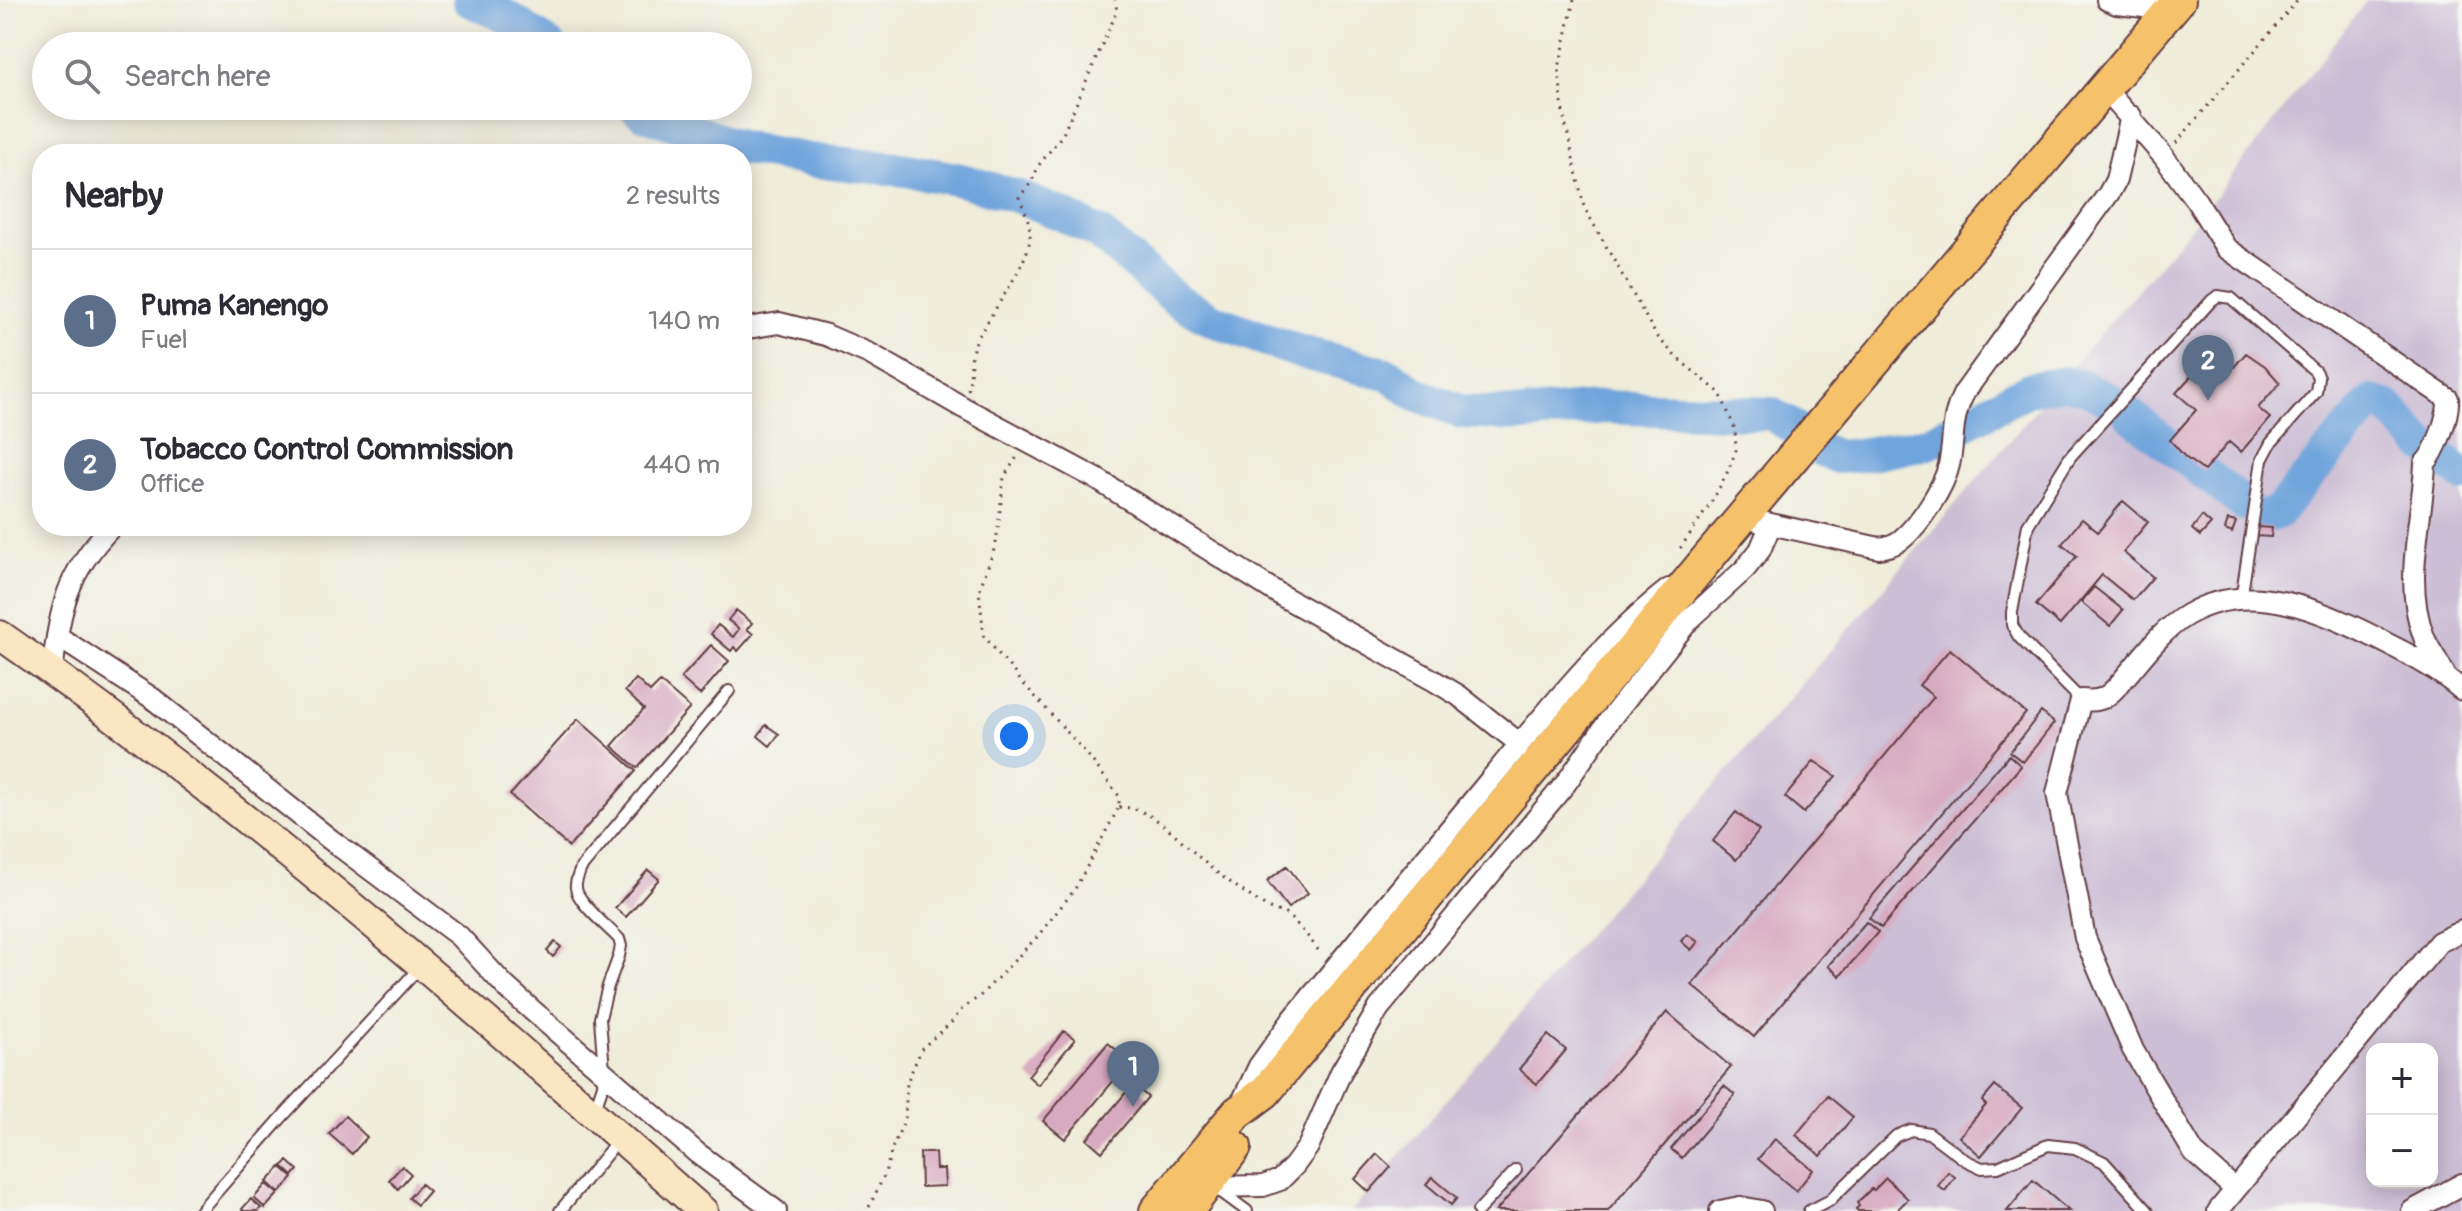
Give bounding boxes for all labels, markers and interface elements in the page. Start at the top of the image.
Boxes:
search box [32,32,752,120]
icon: search [60,54,104,98]
text: Search here [124,58,271,95]
text: Nearby [64,175,163,218]
text: 2 results [626,180,720,212]
text: Puma Kanengo [140,287,328,324]
text: 1 [85,305,95,337]
text: 140 m [648,305,720,337]
text: Fuel [140,324,188,356]
pin: 2 [2182,335,2234,401]
text: Tobacco Control Commission [140,431,513,468]
text: 2 [83,449,97,481]
text: 440 m [643,449,720,481]
text: Office [140,468,204,500]
your location [994,716,1034,756]
pin: 1 [1107,1041,1159,1107]
map controls [2366,1043,2438,1187]
button: + [2366,1043,2438,1115]
button: − [2366,1115,2438,1187]

